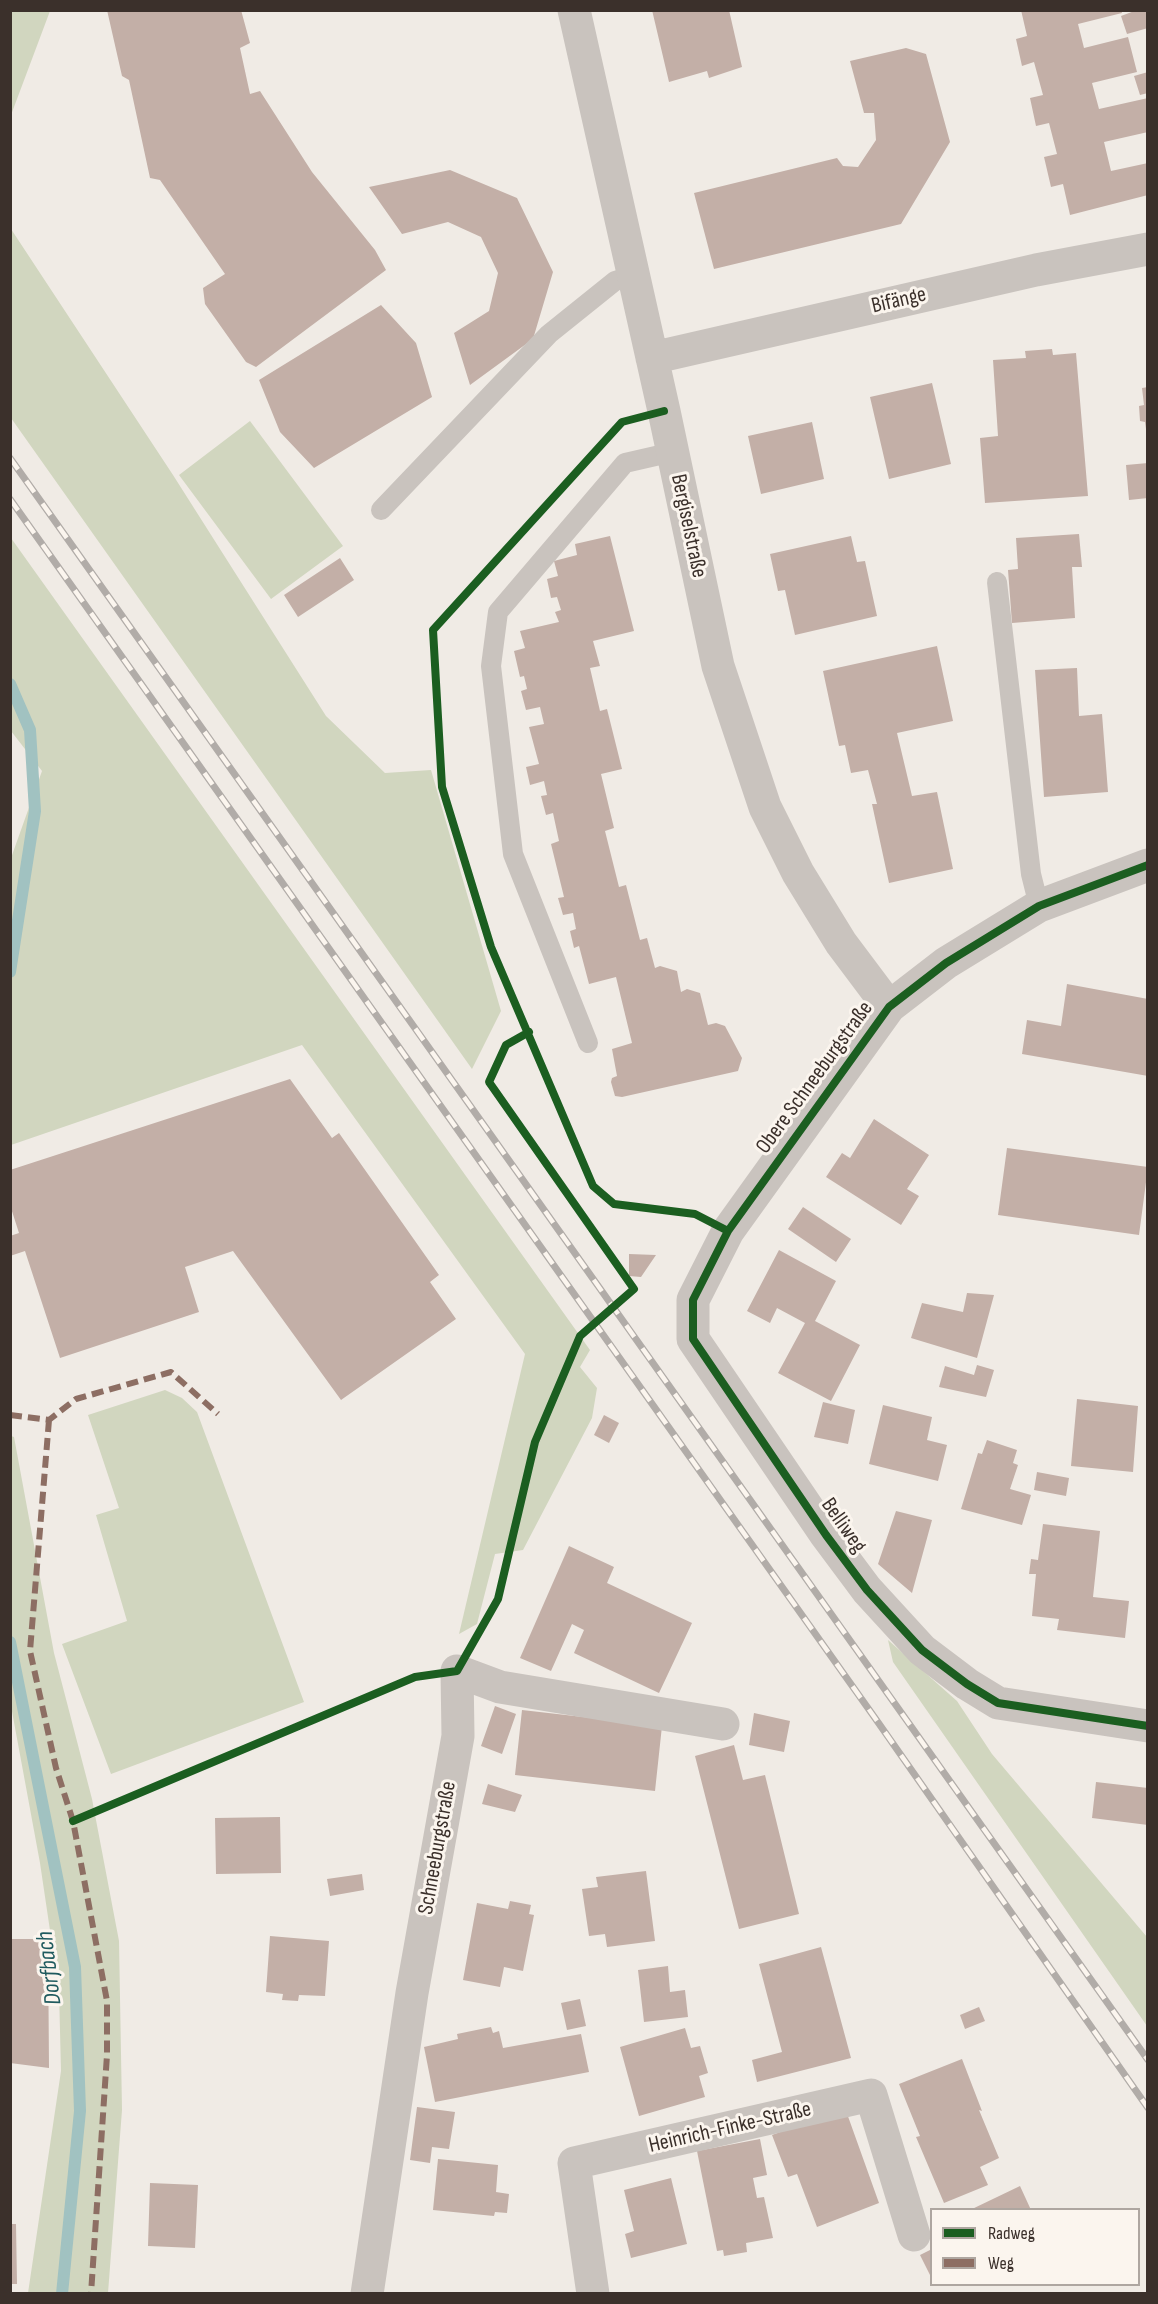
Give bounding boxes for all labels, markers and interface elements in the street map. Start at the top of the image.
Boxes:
street label: Bifänge [869,282,929,320]
street label: Bergiselstraße [664,472,712,580]
street label: Obere Schneeburgstraße [751,997,879,1159]
street label: Belliweg [815,1493,871,1559]
street label: Schneeburgstraße [413,1779,463,1917]
water label: Dorfbach [31,1929,69,2007]
street label: Heinrich-Finke-Straße [646,2096,814,2160]
legend [930,2208,1140,2286]
text: Radweg [988,2223,1035,2244]
text: Weg [988,2253,1014,2274]

